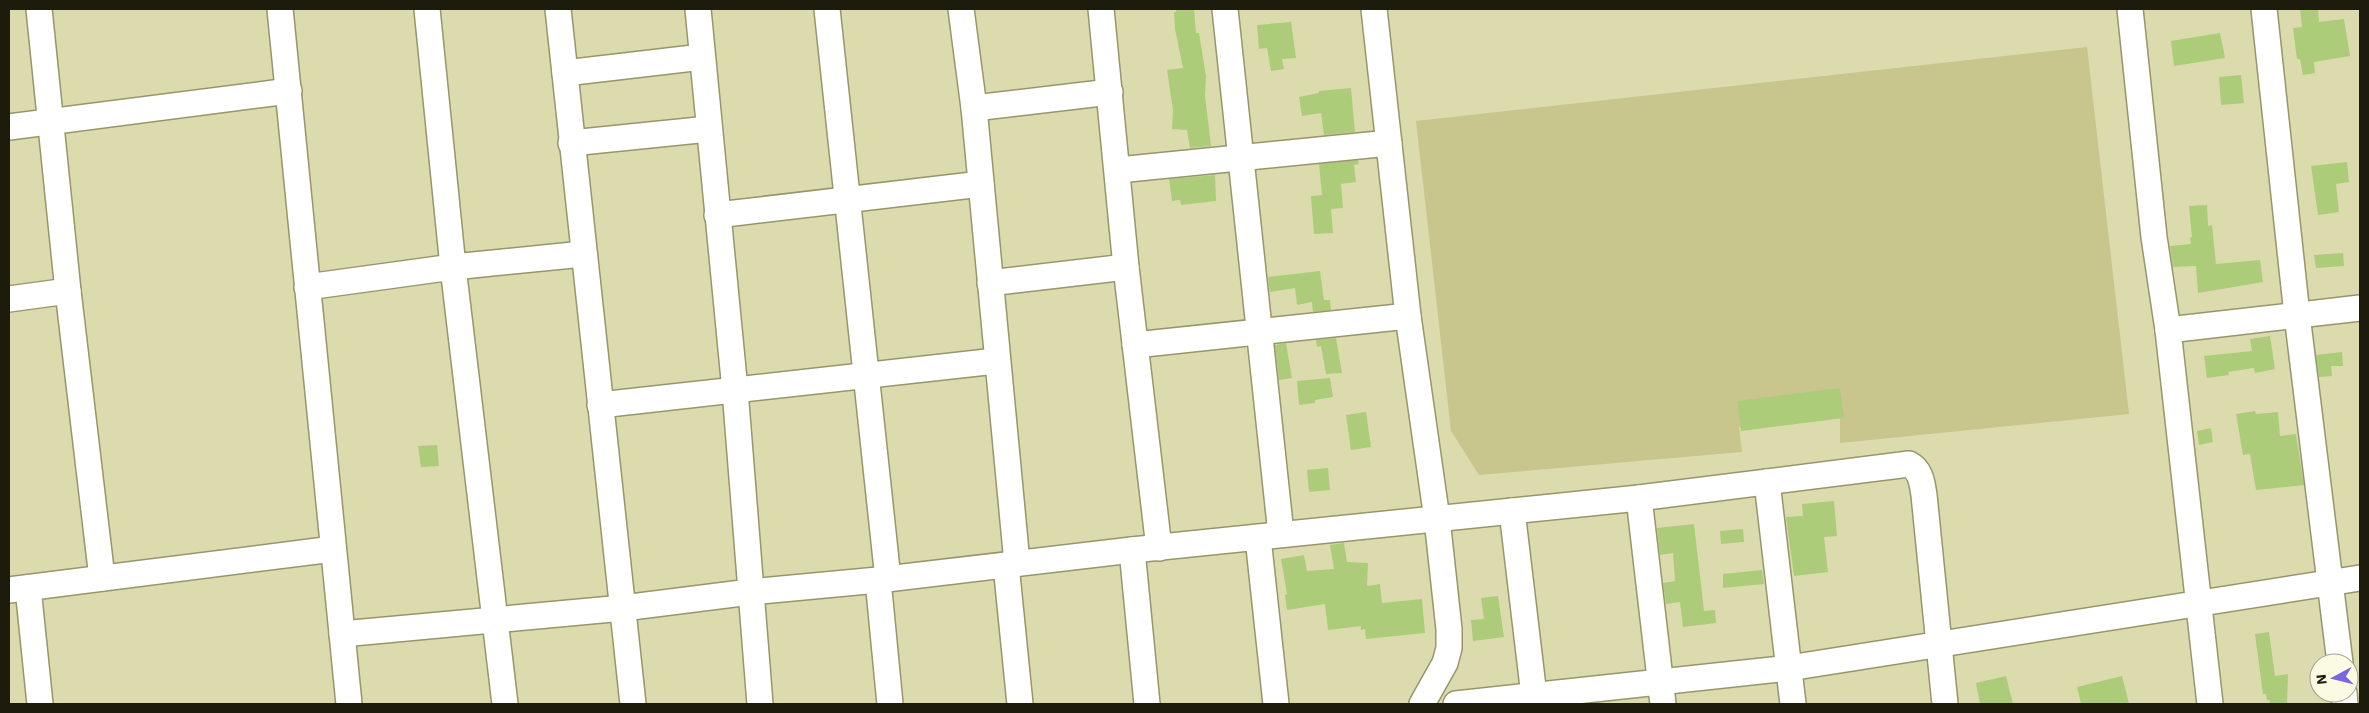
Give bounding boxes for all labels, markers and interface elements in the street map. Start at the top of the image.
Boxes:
north arrow [2309,653,2359,703]
text: N [2313,673,2330,686]

